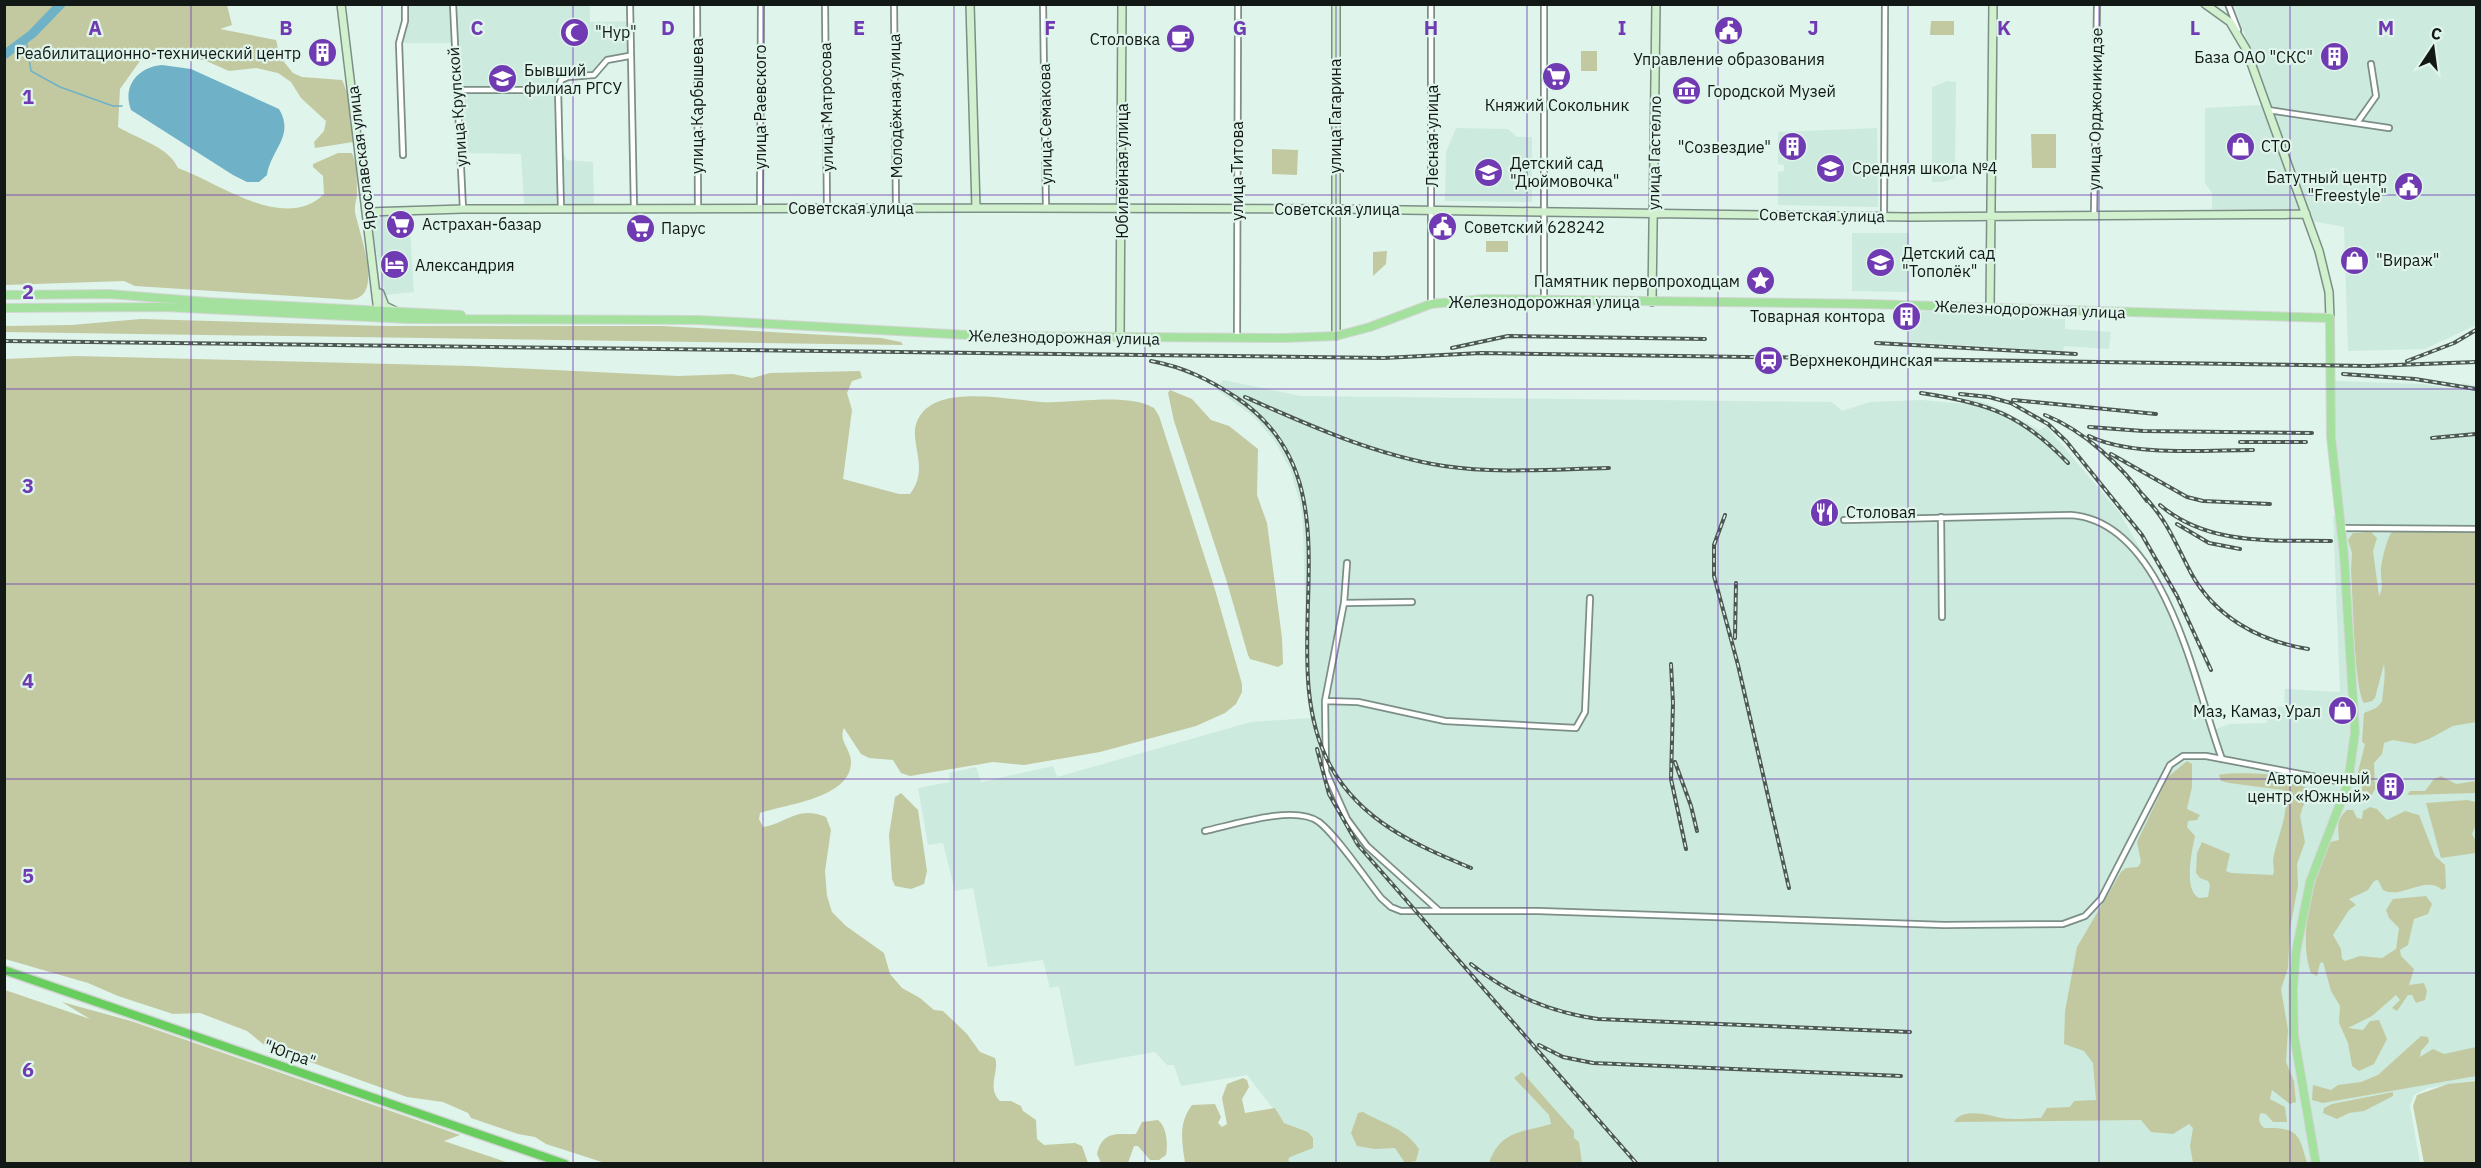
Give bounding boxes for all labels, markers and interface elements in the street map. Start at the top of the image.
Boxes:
text: A [88,14,102,41]
text: B [279,14,293,41]
text: C [470,14,484,41]
text: D [661,14,675,41]
text: E [853,14,865,41]
text: F [1044,14,1056,41]
text: G [1233,14,1247,41]
text: H [1424,14,1438,41]
text: I [1618,14,1626,41]
text: J [1807,14,1819,41]
text: K [1997,14,2011,41]
text: L [2190,14,2200,41]
text: M [2378,14,2394,41]
public building icon: Управление образования [1713,15,1745,47]
mosque icon: "Нур" [558,16,590,48]
north arrow [2403,18,2463,78]
place label: "Нур" [595,22,637,42]
text: С [2429,22,2444,44]
cafe icon: Столовка [1165,23,1197,55]
street label: улица Орджоникидзе [2084,27,2106,190]
place label: Столовка [1090,29,1160,49]
street label: Молодёжная улица [884,33,906,179]
building icon: Реабилитационно-технический центр [306,37,338,69]
street label: улица Карбышева [687,38,707,174]
building icon: База ОАО "СКС" [2318,41,2350,73]
street label: улица Матросова [815,42,837,172]
place label: Реабилитационно-технический центр [15,43,301,63]
street label: улица Раевского [750,44,770,170]
street label: улица Крупской [443,46,471,168]
place label: База ОАО "СКС" [2194,47,2313,67]
place label: Управление образования [1633,49,1825,69]
street label: улица Гагарина [1325,58,1345,174]
place label: Бывший филиал РГСУ [524,60,622,98]
supermarket icon: Княжий Сокольник [1541,61,1573,93]
school or university icon: Бывший филиал РГСУ [487,63,519,95]
street label: улица Семакова [1034,63,1056,185]
museum icon: Городской Музей [1670,75,1702,107]
place label: Городской Музей [1707,81,1836,101]
text: 1 [22,83,34,110]
street label: Ярославская улица [342,84,380,231]
street label: Лесная улица [1422,84,1442,187]
place label: Княжий Сокольник [1485,95,1630,115]
street label: улица Гастелло [1643,96,1665,210]
street label: Юбилейная улица [1112,103,1132,239]
street label: улица Титова [1227,121,1247,221]
shop icon: СТО [2224,130,2256,162]
building icon: "Созвездие" [1776,131,1808,163]
place label: СТО [2261,136,2291,156]
place label: "Созвездие" [1678,137,1771,157]
school or university icon: Средняя школа №4 [1815,152,1847,184]
place label: Детский сад "Дюймовочка" [1510,153,1619,191]
school or university icon: Детский сад "Дюймовочка" [1473,156,1505,188]
place label: Средняя школа №4 [1852,158,1997,178]
place label: Батутный центр "Freestyle" [2266,167,2387,205]
public building icon: Батутный центр "Freestyle" [2392,170,2424,202]
street label: Советская улица [788,198,914,218]
street label: Советская улица [1274,199,1400,219]
street label: Советская улица [1759,204,1885,226]
supermarket icon: Астрахан-базар [385,208,417,240]
public building icon: Советский 628242 [1427,211,1459,243]
supermarket icon: Парус [624,212,656,244]
place label: Астрахан-базар [422,214,542,234]
place label: Советский 628242 [1464,217,1605,237]
place label: Парус [661,218,706,238]
place label: Детский сад "Тополёк" [1902,243,1996,281]
shop icon: "Вираж" [2339,244,2371,276]
school or university icon: Детский сад "Тополёк" [1865,246,1897,278]
hotel icon: Александрия [378,249,410,281]
place label: "Вираж" [2376,250,2439,270]
place label: Александрия [415,255,515,275]
place icon: Памятник первопроходцам [1745,265,1777,297]
place label: Памятник первопроходцам [1534,271,1740,291]
text: 2 [22,278,34,305]
street label: Железнодорожная улица [1448,292,1640,312]
street label: Железнодорожная улица [1934,296,2127,322]
building icon: Товарная контора [1890,300,1922,332]
place label: Товарная контора [1750,306,1885,326]
street label: Железнодорожная улица [968,325,1160,349]
station icon: Верхнекондинская [1752,344,1784,376]
place label: Верхнекондинская [1789,350,1933,370]
text: 3 [22,472,34,499]
restaurant icon: Столовая [1809,496,1841,528]
place label: Столовая [1846,502,1916,522]
text: 4 [22,667,34,694]
shop icon: Маз, Камаз, Урал [2326,695,2358,727]
place label: Маз, Камаз, Урал [2193,701,2321,721]
place label: Автомоечный центр «Южный» [2247,768,2370,806]
building icon: Автомоечный центр «Южный» [2375,771,2407,803]
text: 5 [22,862,34,889]
street label: "Югра" [262,1035,318,1071]
text: 6 [22,1056,34,1083]

